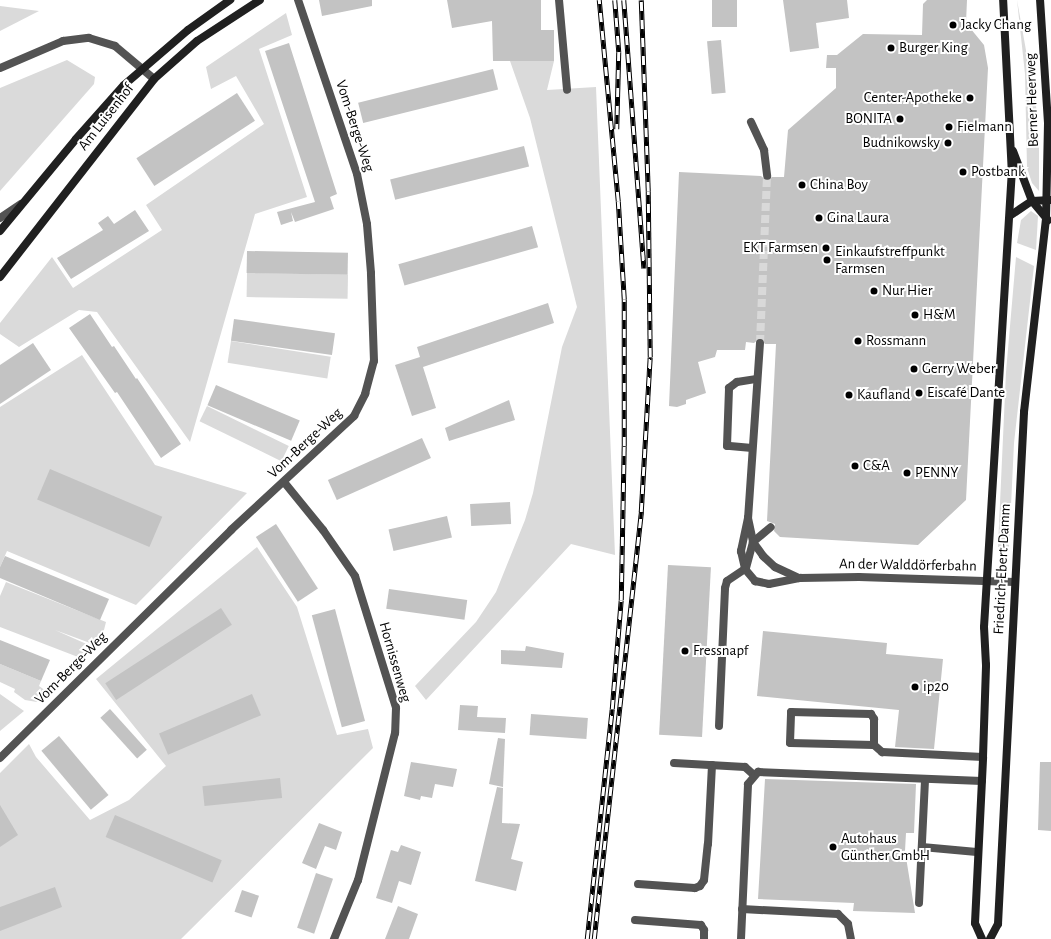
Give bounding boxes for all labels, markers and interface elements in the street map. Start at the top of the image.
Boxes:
place label: Jacky Chang [961,16,1031,34]
marker: Jacky Chang [948,20,958,30]
place label: Burger King [899,39,968,57]
marker: Burger King [886,43,896,53]
street label: Berner Heerweg [1021,53,1043,147]
street label: Vom-Berge-Weg [332,78,378,174]
street label: Am Luisenhof [74,80,138,154]
place label: Center-Apotheke [864,89,962,107]
marker: Center-Apotheke [965,93,975,103]
place label: BONITA [845,110,892,128]
marker: BONITA [895,114,905,124]
place label: Fielmann [957,118,1012,136]
marker: Fielmann [944,122,954,132]
place label: Budnikowsky [863,134,940,152]
marker: Budnikowsky [943,138,953,148]
place label: Postbank [971,163,1025,181]
marker: Postbank [958,167,968,177]
place label: China Boy [810,176,868,194]
marker: China Boy [797,180,807,190]
place label: Gina Laura [827,209,889,227]
marker: Gina Laura [814,213,824,223]
place label: EKT Farmsen [743,239,818,257]
place label: Einkaufstreffpunkt Farmsen [835,242,945,277]
marker: EKT Farmsen [821,243,831,253]
marker: Einkaufstreffpunkt Farmsen [822,255,832,265]
place label: Nur Hier [882,282,933,300]
marker: Nur Hier [869,286,879,296]
place label: H&M [923,306,956,324]
marker: H&M [910,310,920,320]
place label: Rossmann [866,332,926,350]
marker: Rossmann [853,336,863,346]
place label: Gerry Weber [922,360,995,378]
marker: Gerry Weber [909,364,919,374]
place label: Eiscafé Dante [927,384,1005,402]
place label: Kaufland [857,386,910,404]
marker: Eiscafé Dante [914,388,924,398]
marker: Kaufland [844,390,854,400]
street label: Vom-Berge-Weg [264,404,346,482]
place label: C&A [863,457,890,475]
marker: C&A [850,461,860,471]
place label: PENNY [915,464,958,482]
marker: PENNY [902,468,912,478]
street label: Friedrich-Ebert-Damm [990,503,1014,635]
street label: An der Walddörferbahn [839,555,977,575]
street label: Hornissenweg [375,620,415,704]
street label: Vom-Berge-Weg [31,628,111,708]
place label: Fressnapf [693,642,748,660]
marker: Fressnapf [680,646,690,656]
place label: ip20 [923,678,949,696]
marker: ip20 [910,682,920,692]
place label: Autohaus Günther GmbH [841,829,930,864]
marker: Autohaus Günther GmbH [828,842,838,852]

